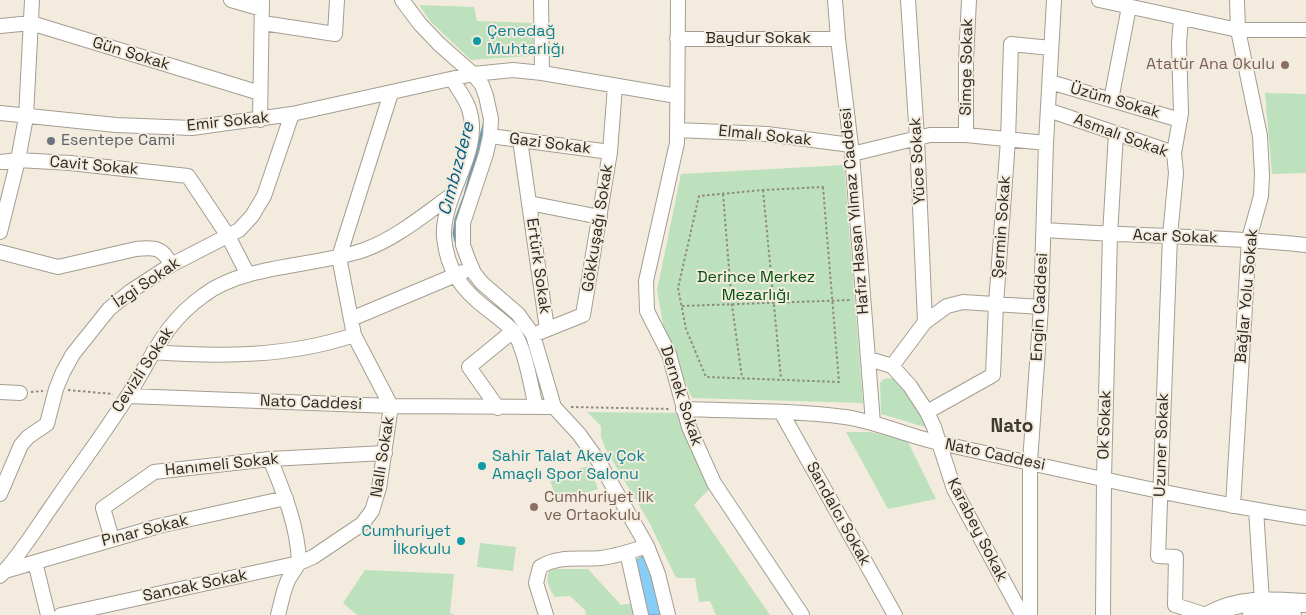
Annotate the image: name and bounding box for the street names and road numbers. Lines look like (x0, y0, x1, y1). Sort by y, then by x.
street label: Simge Sokak (957, 18, 977, 116)
street label: Baydur Sokak (705, 29, 811, 49)
street label: Gün Sokak (90, 33, 172, 75)
street label: Üzüm Sokak (1068, 79, 1162, 123)
street label: Hafız Hasan Yılmaz Caddesi (836, 107, 874, 315)
street label: Emir Sokak (186, 108, 270, 136)
street label: Asmalı Sokak (1071, 110, 1171, 162)
street label: Yüce Sokak (906, 117, 930, 205)
street label: Elmalı Sokak (717, 122, 813, 150)
street label: Gazi Sokak (508, 129, 592, 159)
street label: Cavit Sokak (49, 153, 139, 179)
street label: Gökkuşağı Sokak (578, 163, 618, 293)
street label: Şermin Sokak (989, 175, 1015, 279)
street label: Ertürk Sokak (522, 217, 554, 315)
street label: Acar Sokak (1132, 226, 1218, 248)
street label: Bağlar Yolu Sokak (1232, 228, 1262, 364)
street label: Engin Caddesi (1028, 252, 1052, 362)
street label: İzgi Sokak (110, 254, 184, 312)
street label: Cevizli Sokak (108, 324, 178, 416)
street label: Dernek Sokak (656, 344, 706, 448)
street label: Ok Sokak (1094, 390, 1116, 460)
street label: Nato Caddesi (260, 392, 362, 414)
street label: Uzuner Sokak (1151, 393, 1173, 497)
street label: Nallı Sokak (367, 415, 399, 499)
street label: Nato Caddesi (943, 435, 1047, 475)
street label: Hanımeli Sokak (164, 449, 280, 481)
street label: Sandalcı Sokak (802, 459, 874, 569)
street label: Karabey Sokak (943, 475, 1011, 585)
street label: Pınar Sokak (100, 511, 190, 551)
street label: Sancak Sokak (141, 566, 249, 606)

